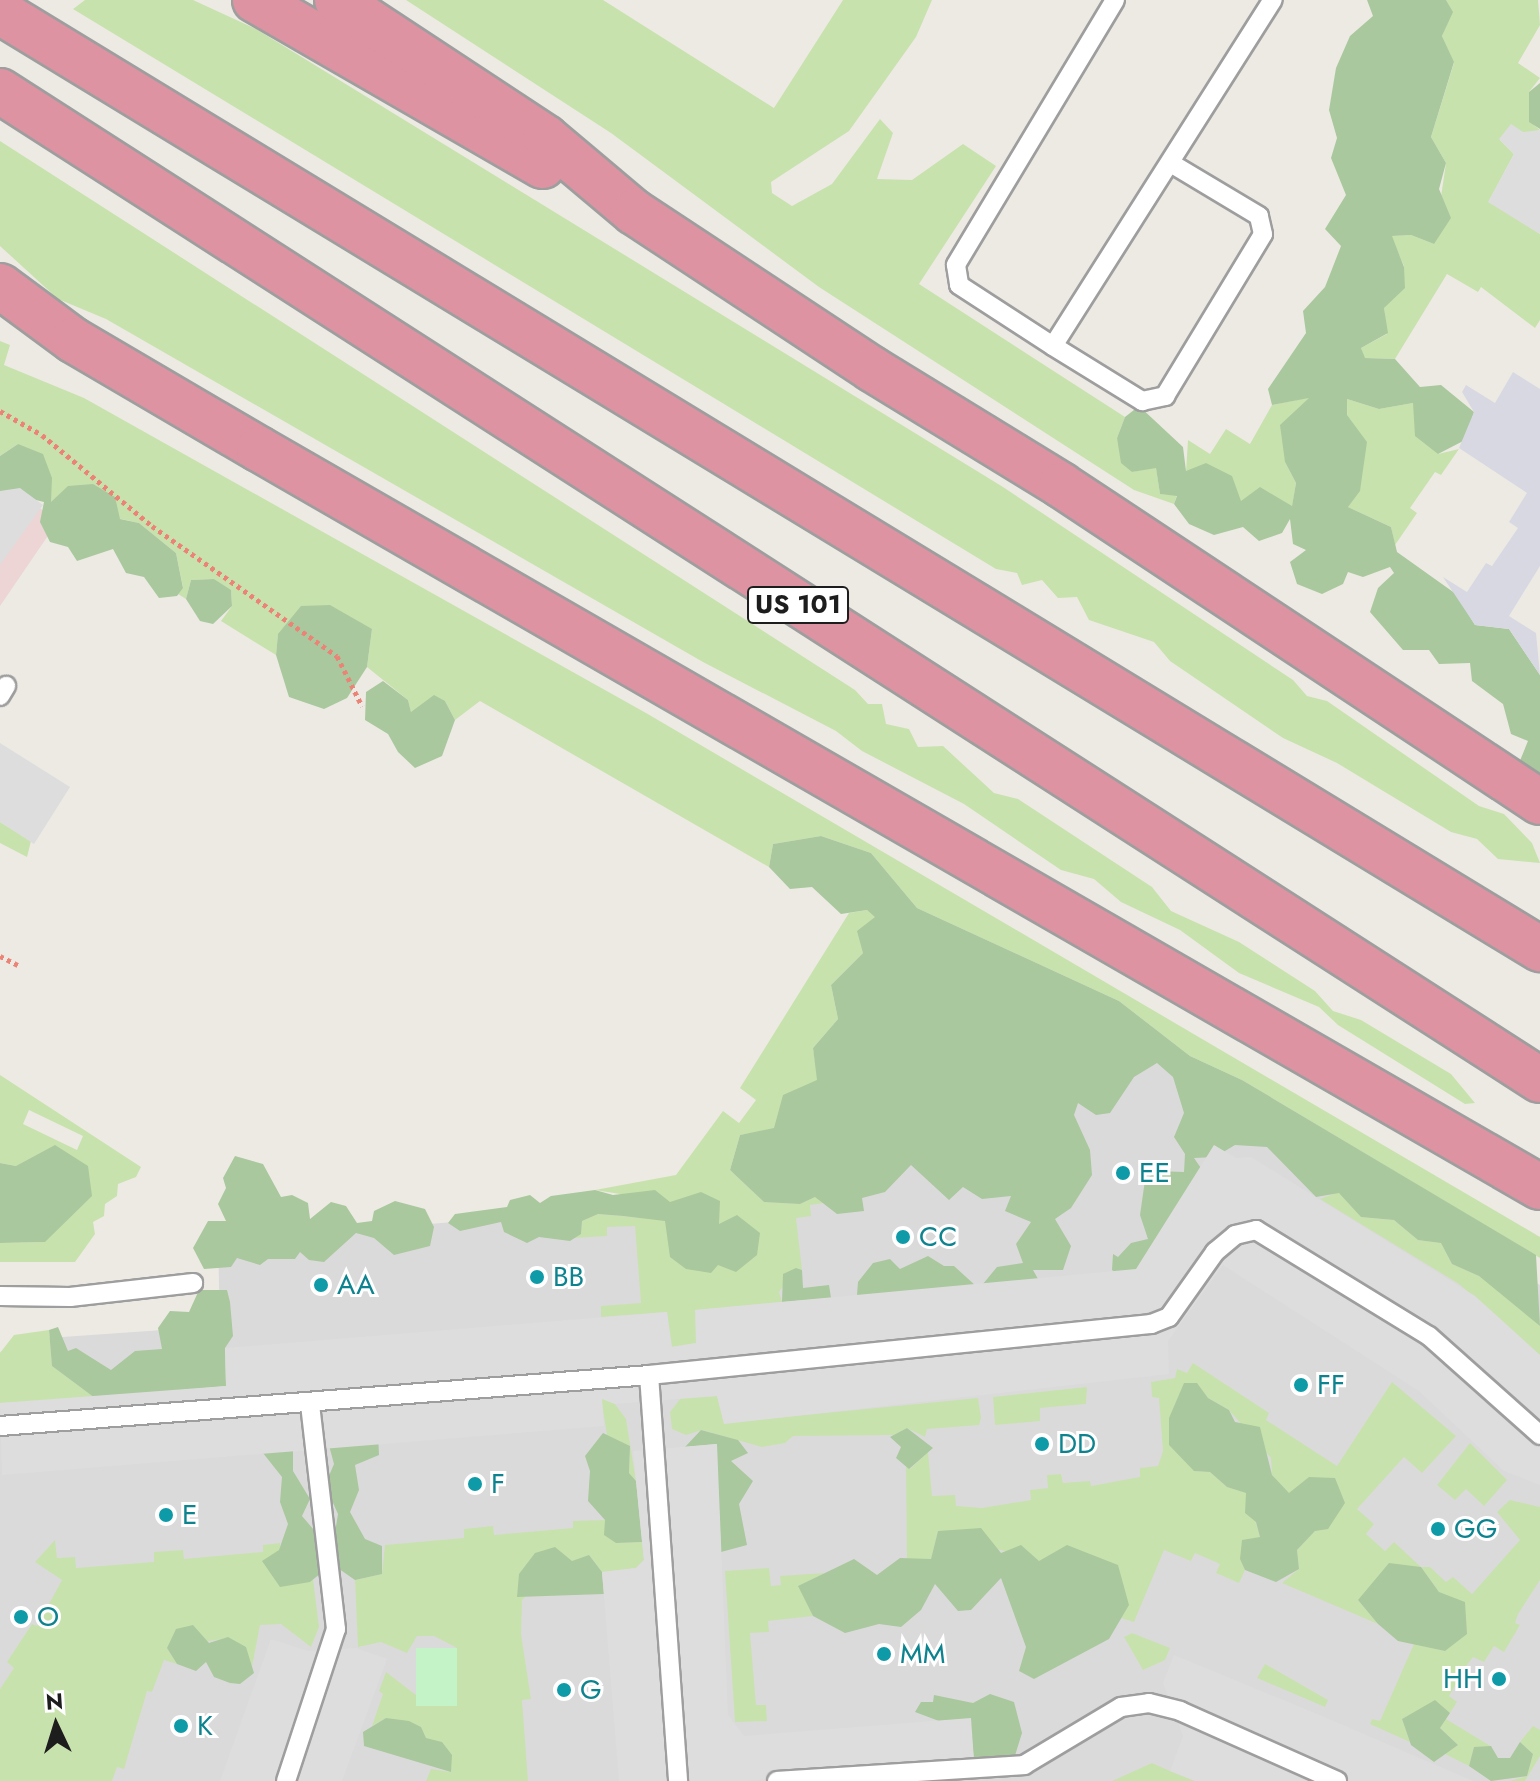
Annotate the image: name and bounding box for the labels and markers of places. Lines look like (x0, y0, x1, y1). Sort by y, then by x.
place label: EE (1139, 1156, 1170, 1190)
marker: EE (1114, 1164, 1132, 1182)
place label: CC (919, 1220, 957, 1254)
marker: CC (894, 1228, 912, 1246)
place label: BB (553, 1260, 584, 1294)
place label: AA (337, 1268, 375, 1302)
marker: BB (528, 1268, 546, 1286)
marker: AA (312, 1276, 330, 1294)
place label: FF (1317, 1368, 1345, 1402)
marker: FF (1292, 1376, 1310, 1394)
place label: DD (1058, 1427, 1096, 1461)
marker: DD (1033, 1435, 1051, 1453)
place label: F (491, 1467, 505, 1501)
marker: F (466, 1475, 484, 1493)
place label: E (182, 1498, 197, 1532)
marker: E (157, 1506, 175, 1524)
place label: GG (1454, 1512, 1497, 1546)
marker: GG (1429, 1520, 1447, 1538)
place label: O (37, 1600, 59, 1634)
marker: O (12, 1608, 30, 1626)
place label: MM (900, 1637, 945, 1671)
marker: MM (875, 1645, 893, 1663)
place label: HH (1443, 1662, 1483, 1696)
marker: HH (1490, 1670, 1508, 1688)
place label: G (580, 1673, 602, 1707)
marker: G (555, 1681, 573, 1699)
place label: K (197, 1709, 213, 1743)
marker: K (172, 1717, 190, 1735)

